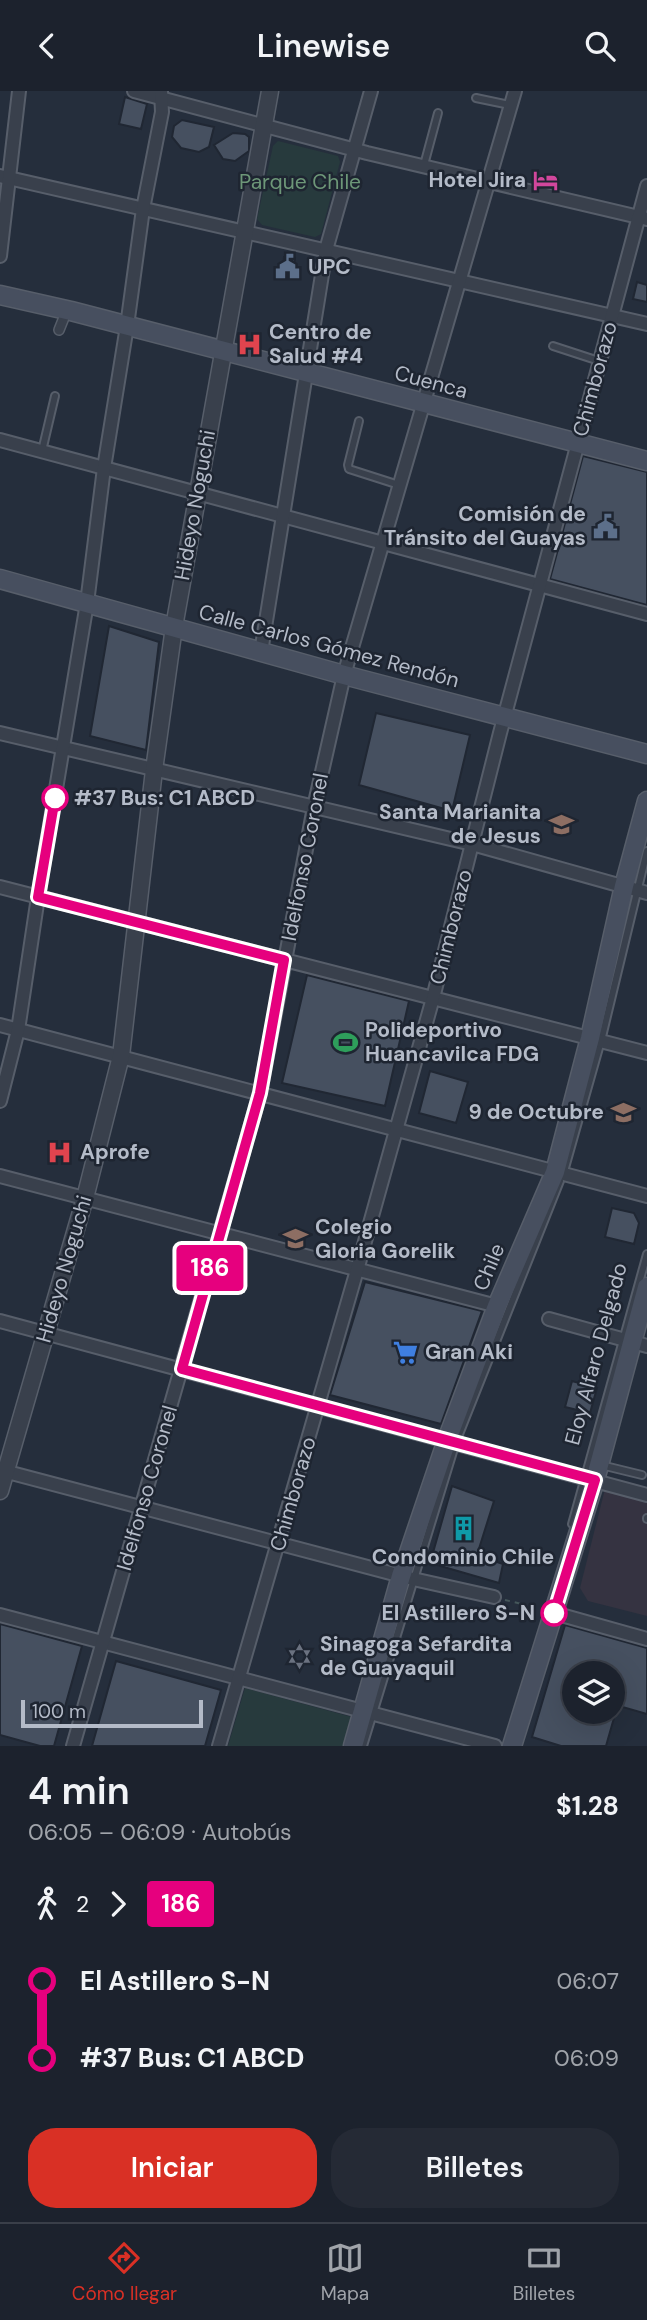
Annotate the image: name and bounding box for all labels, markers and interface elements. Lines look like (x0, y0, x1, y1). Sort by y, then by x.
text: Linewise (257, 25, 390, 67)
icon: back (28, 27, 66, 65)
icon: search (581, 27, 619, 65)
place label: Hotel Jira (429, 166, 526, 194)
hotel icon: Hotel Jira (532, 166, 560, 194)
park label: Parque Chile (239, 168, 361, 196)
public building icon: UPC (274, 253, 302, 281)
place label: UPC (308, 253, 351, 281)
place label: Centro de Salud #4 (269, 318, 372, 370)
street label: Chimborazo (566, 319, 624, 439)
hospital icon: Centro de Salud #4 (235, 330, 263, 358)
street label: Cuenca (391, 359, 471, 405)
street label: Hideyo Noguchi (168, 428, 222, 582)
place label: Comisión de Tránsito del Guayas (384, 500, 586, 552)
public building icon: Comisión de Tránsito del Guayas (592, 512, 620, 540)
street label: Calle Carlos Gómez Rendón (196, 598, 462, 694)
street label: Idelfonso Coronel (275, 771, 335, 943)
place label: #37 Bus: C1 ABCD (74, 784, 255, 812)
marker: #37 Bus: C1 ABCD (42, 785, 68, 811)
place label: Santa Marianita de Jesus (379, 798, 541, 850)
school or university icon: Santa Marianita de Jesus (547, 810, 575, 838)
street label: Chimborazo (423, 866, 479, 988)
place label: Polideportivo Huancavilca FDG (365, 1016, 539, 1068)
sports icon: Polideportivo Huancavilca FDG (331, 1028, 359, 1056)
place label: 9 de Octubre (468, 1098, 604, 1126)
school or university icon: 9 de Octubre (610, 1098, 638, 1126)
hospital icon: Aprofe (46, 1138, 74, 1166)
place label: Aprofe (80, 1138, 150, 1166)
street label: Hideyo Noguchi (30, 1192, 98, 1346)
place label: Colegio Gloria Gorelik (315, 1213, 455, 1265)
school or university icon: Colegio Gloria Gorelik (281, 1225, 309, 1253)
street label: Chile (467, 1239, 511, 1295)
line badge: 186 (170, 1245, 250, 1291)
text: 186 (190, 1252, 230, 1283)
street label: Eloy Alfaro Delgado (558, 1260, 634, 1448)
supermarket icon: Gran Aki (391, 1338, 419, 1366)
place label: Gran Aki (425, 1338, 513, 1366)
street label: Idelfonso Coronel (110, 1402, 184, 1574)
street label: Chimborazo (263, 1434, 323, 1554)
building icon: Condominio Chile (449, 1514, 477, 1542)
place label: Condominio Chile (372, 1543, 554, 1571)
place label: El Astillero S-N (382, 1599, 535, 1627)
marker: El Astillero S-N (541, 1600, 567, 1626)
place label: Sinagoga Sefardita de Guayaquil (320, 1630, 512, 1682)
synagogue icon: Sinagoga Sefardita de Guayaquil (286, 1642, 314, 1670)
map controls (562, 1661, 625, 1724)
button: layers (562, 1661, 625, 1724)
scale bar (21, 1697, 203, 1729)
text: 100 m (32, 1699, 86, 1724)
text: 4 min (28, 1766, 130, 1816)
text: $1.28 (556, 1789, 619, 1823)
text: 06:05 – 06:09 · Autobús (28, 1817, 292, 1847)
icon: walk (28, 1885, 66, 1923)
icon: forward (99, 1885, 137, 1923)
text: 186 (161, 1888, 200, 1919)
text: 2 (76, 1889, 89, 1919)
text: El Astillero S-N (80, 1964, 270, 1998)
text: 06:07 (556, 1966, 619, 1996)
text: #37 Bus: C1 ABCD (80, 2041, 304, 2075)
text: 06:09 (554, 2043, 619, 2073)
button: Iniciar (28, 2128, 317, 2208)
button: Billetes (331, 2128, 619, 2208)
tab: Cómo llegar (72, 2239, 177, 2306)
tab: Mapa (321, 2239, 369, 2306)
tab: Billetes (513, 2239, 575, 2306)

